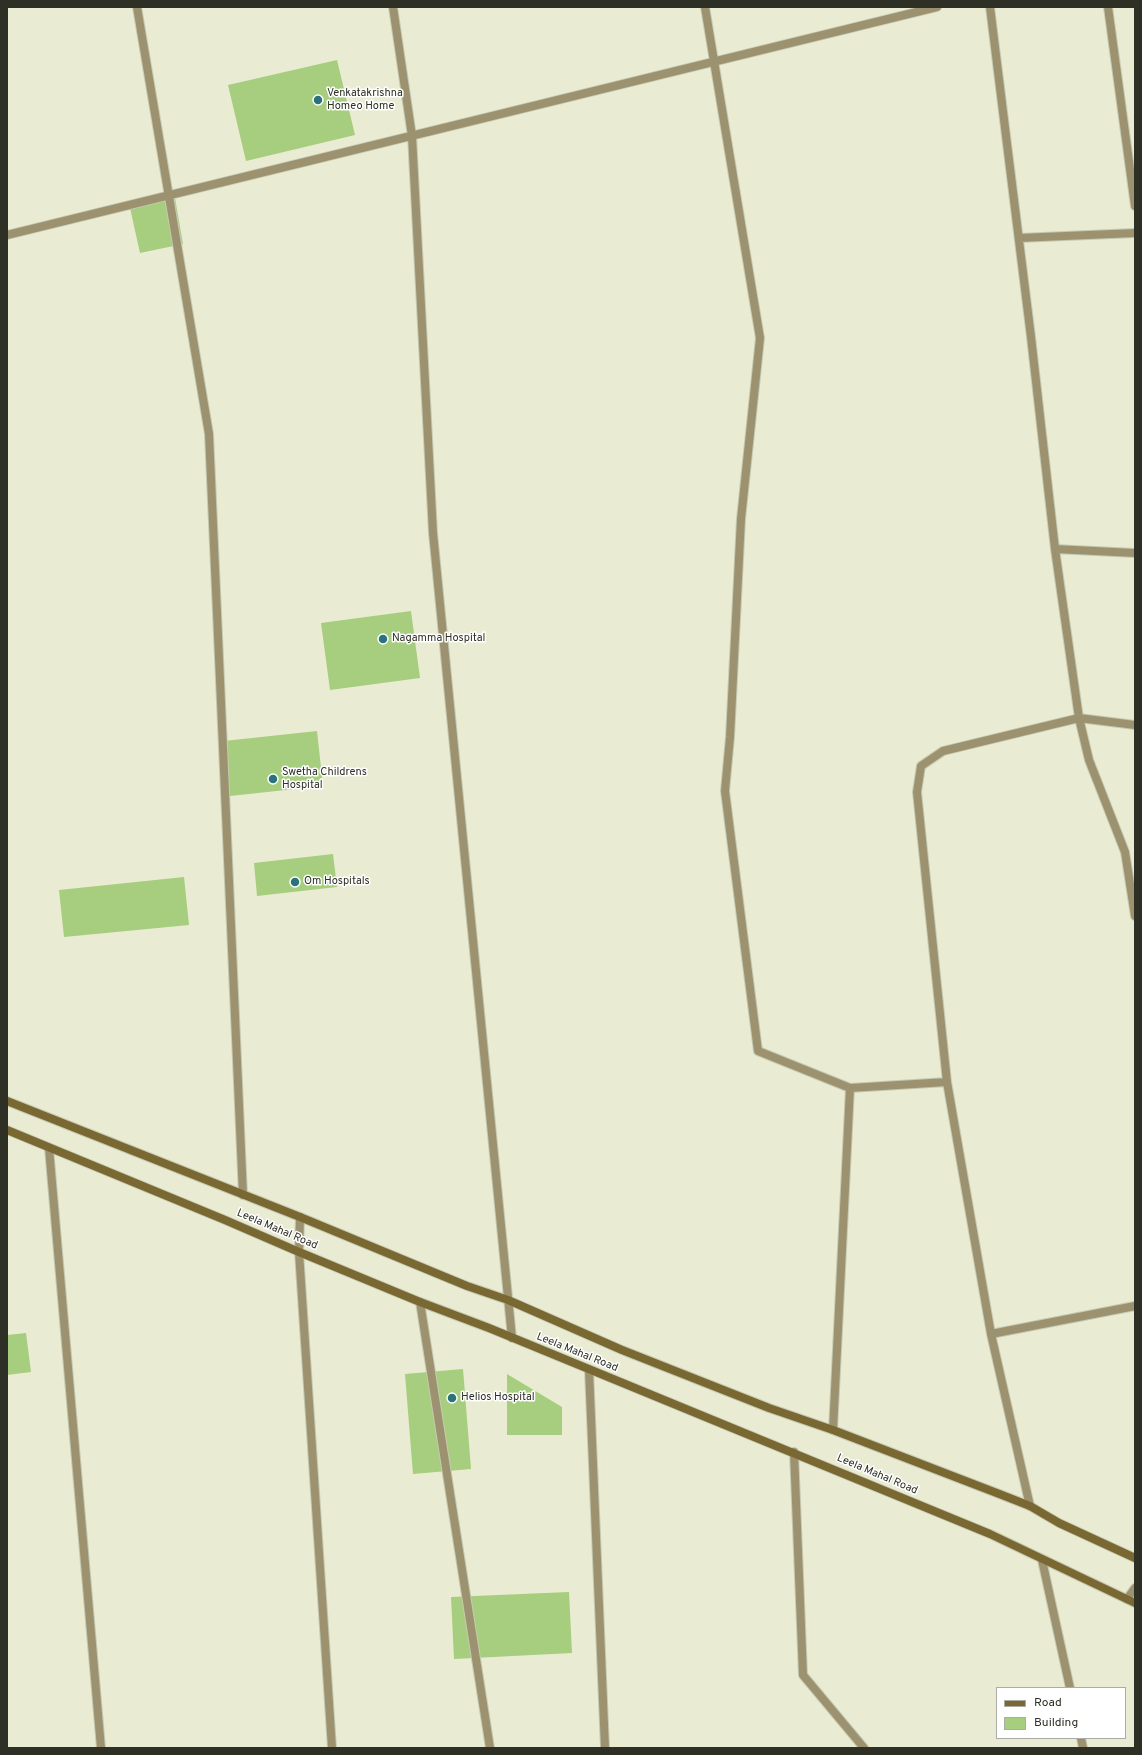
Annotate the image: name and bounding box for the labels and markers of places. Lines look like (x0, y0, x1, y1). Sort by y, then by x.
place label: Venkatakrishna Homeo Home (327, 87, 403, 113)
marker: Venkatakrishna Homeo Home (312, 94, 324, 106)
place label: Nagamma Hospital (392, 632, 485, 646)
marker: Nagamma Hospital (377, 633, 389, 645)
place label: Swetha Childrens Hospital (282, 766, 367, 792)
marker: Swetha Childrens Hospital (267, 773, 279, 785)
place label: Om Hospitals (304, 875, 370, 889)
marker: Om Hospitals (289, 876, 301, 888)
place label: Helios Hospital (461, 1391, 535, 1405)
marker: Helios Hospital (446, 1392, 458, 1404)

